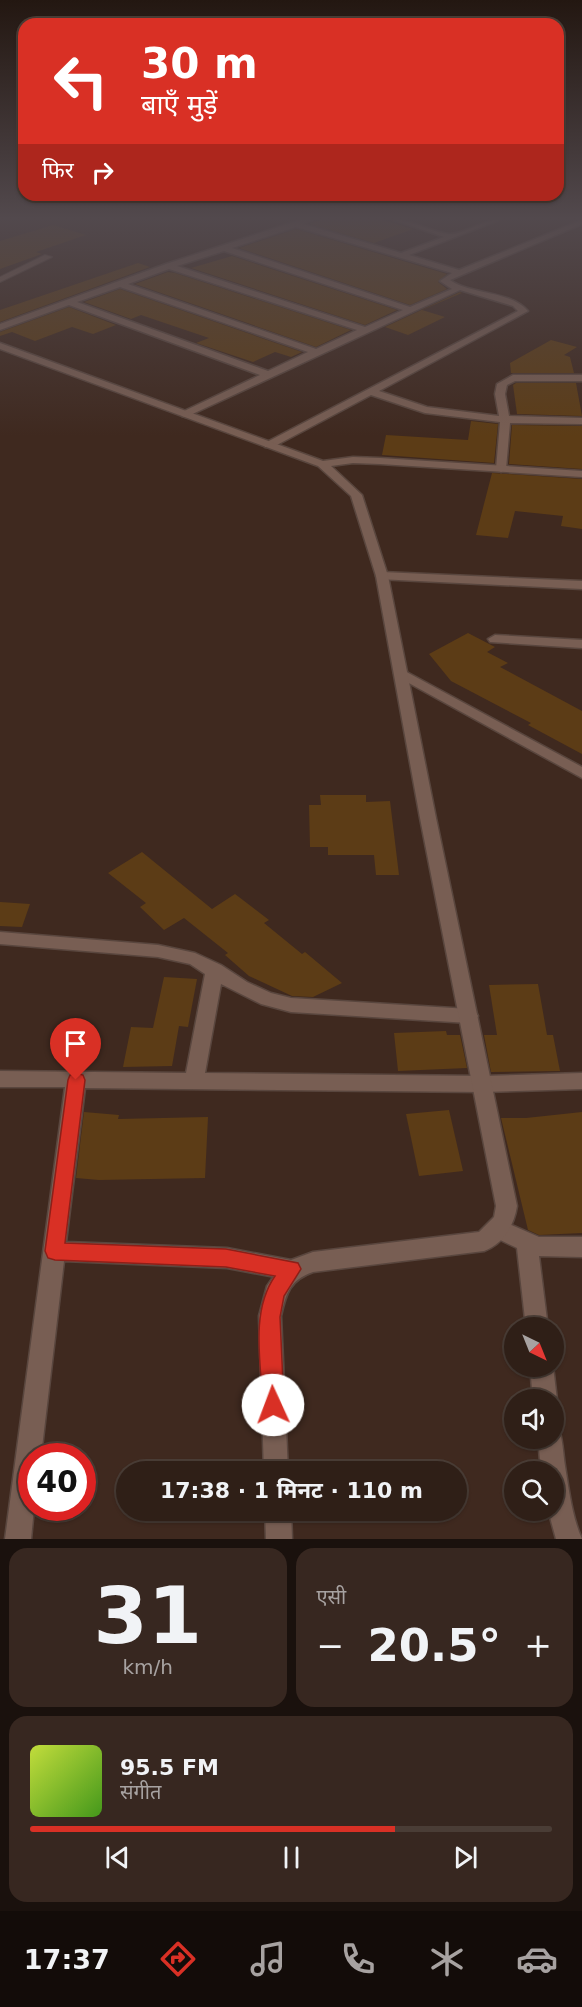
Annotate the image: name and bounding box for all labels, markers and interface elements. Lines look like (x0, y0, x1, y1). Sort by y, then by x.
text: 30 m (141, 39, 258, 88)
icon: left (42, 42, 120, 120)
text: बाएँ मुड़ें (141, 89, 218, 120)
icon: right (86, 156, 119, 189)
text: फिर (42, 158, 74, 183)
pin (50, 1018, 101, 1080)
icon: arrive (59, 1027, 92, 1060)
north arrow (504, 1317, 564, 1377)
map controls (504, 1317, 564, 1521)
position arrow (241, 1373, 305, 1437)
button: sound (504, 1389, 564, 1449)
speed limit sign: 40 (18, 1443, 96, 1521)
button: search (504, 1461, 564, 1521)
text: 17:38 · 1 मिनट · 110 m (160, 1478, 423, 1503)
text: 31 (93, 1571, 202, 1661)
text: एसी (317, 1585, 346, 1609)
text: 20.5° (367, 1619, 501, 1672)
text: − (317, 1626, 344, 1665)
text: + (524, 1626, 552, 1665)
text: km/h (123, 1655, 173, 1679)
text: 95.5 FM (120, 1755, 219, 1780)
text: संगीत (120, 1780, 161, 1804)
icon: previous (101, 1841, 134, 1874)
icon: pause (275, 1841, 308, 1874)
icon: next (449, 1841, 482, 1874)
icon: directions (157, 1938, 199, 1980)
icon: music (247, 1938, 289, 1980)
icon: phone (337, 1938, 379, 1980)
icon: climate (426, 1938, 468, 1980)
icon: car (516, 1938, 558, 1980)
text: 17:37 (24, 1944, 110, 1975)

